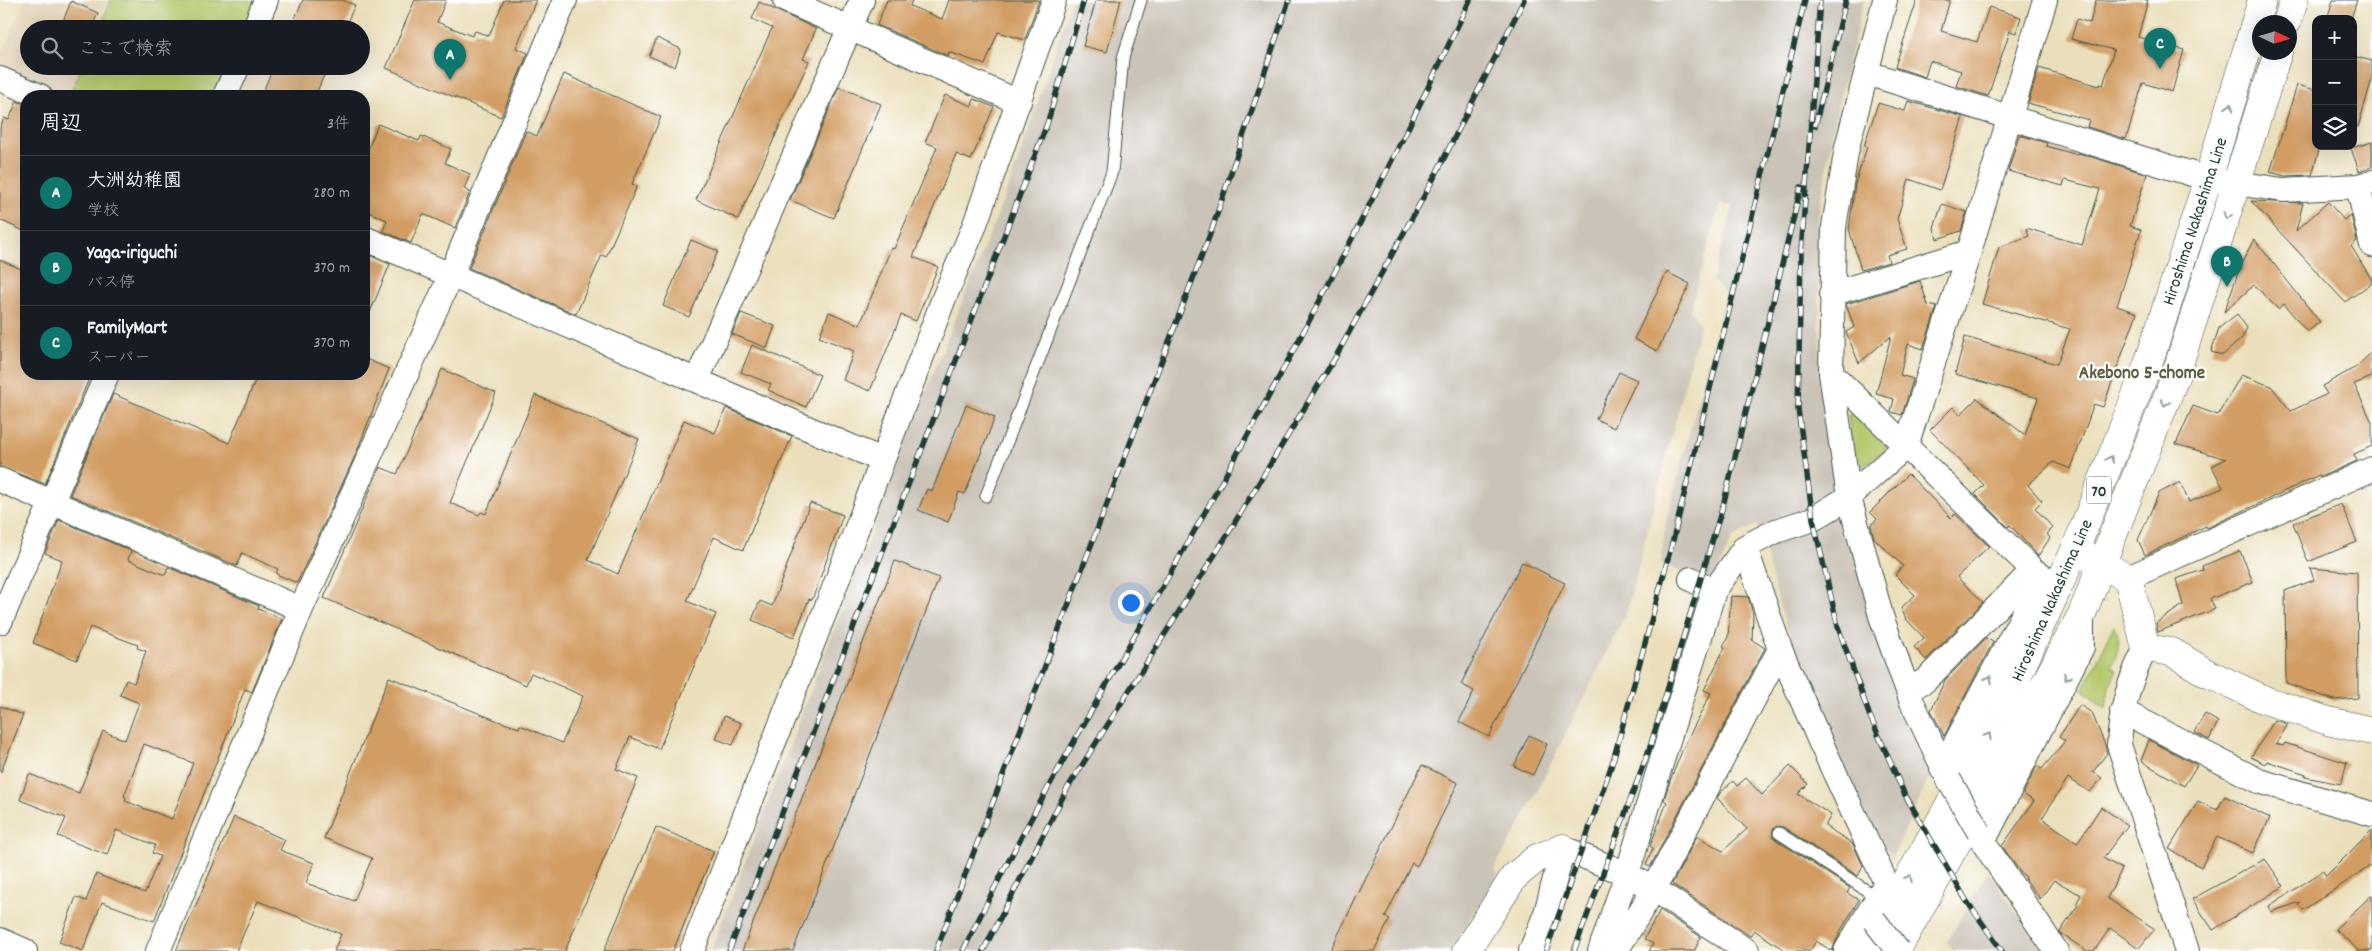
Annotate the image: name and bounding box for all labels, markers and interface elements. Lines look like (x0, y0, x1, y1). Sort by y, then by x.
north arrow (2252, 15, 2297, 60)
map controls (2312, 15, 2357, 150)
button: + (2312, 15, 2357, 60)
search box (20, 20, 370, 75)
pin: C (2144, 28, 2176, 69)
icon: search (38, 34, 66, 62)
text: ここで検索 (78, 37, 173, 64)
pin: A (434, 39, 466, 80)
button: − (2312, 60, 2357, 105)
one-way arrow (2224, 103, 2234, 111)
button: layers (2312, 105, 2357, 150)
text: 周辺 (40, 110, 82, 140)
text: 3件 (327, 113, 350, 136)
street label: Hiroshima Nakashima Line (2157, 134, 2235, 309)
text: 大洲幼稚園 (87, 169, 182, 196)
text: A (52, 182, 60, 205)
text: 280 m (313, 182, 350, 205)
text: 学校 (87, 200, 119, 223)
one-way arrow (2223, 211, 2233, 220)
text: Yaga-iriguchi (87, 241, 177, 268)
pin: B (2211, 246, 2243, 287)
text: B (52, 257, 60, 280)
text: 370 m (313, 257, 350, 280)
text: バス停 (87, 272, 135, 295)
text: FamilyMart (87, 316, 167, 343)
text: C (52, 332, 60, 355)
text: 370 m (313, 332, 350, 355)
text: スーパー (87, 347, 150, 370)
district label: Akebono 5-chome (2079, 361, 2205, 388)
one-way arrow (2160, 398, 2171, 407)
one-way arrow (2105, 456, 2115, 464)
road number: 70 (2086, 476, 2112, 504)
street label: Hiroshima Nakashima Line (2006, 516, 2100, 686)
your location (1118, 590, 1144, 616)
one-way arrow (2063, 672, 2073, 681)
one-way arrow (1983, 675, 1993, 684)
one-way arrow (1982, 732, 1992, 741)
one-way arrow (1903, 874, 1913, 883)

